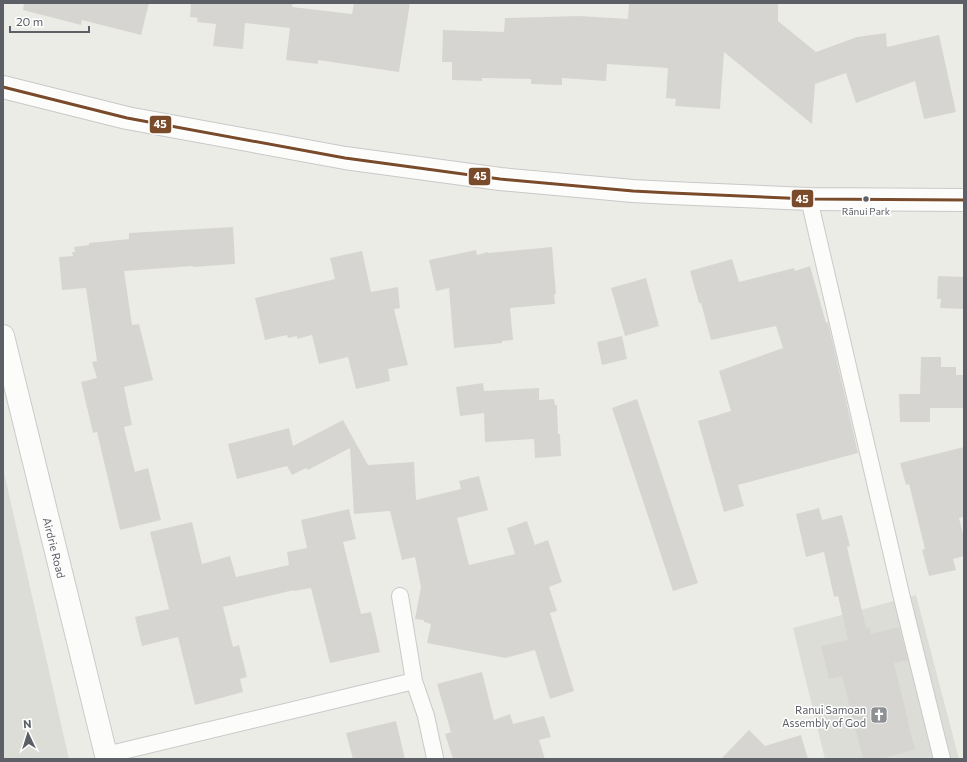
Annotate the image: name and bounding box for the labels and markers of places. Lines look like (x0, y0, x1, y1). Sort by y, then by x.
marker: Rānui Park (861, 194, 871, 204)
place label: Rānui Park (842, 205, 891, 217)
place label: Ranui Samoan Assembly of God (782, 703, 866, 729)
church icon: Ranui Samoan Assembly of God (869, 705, 889, 725)

